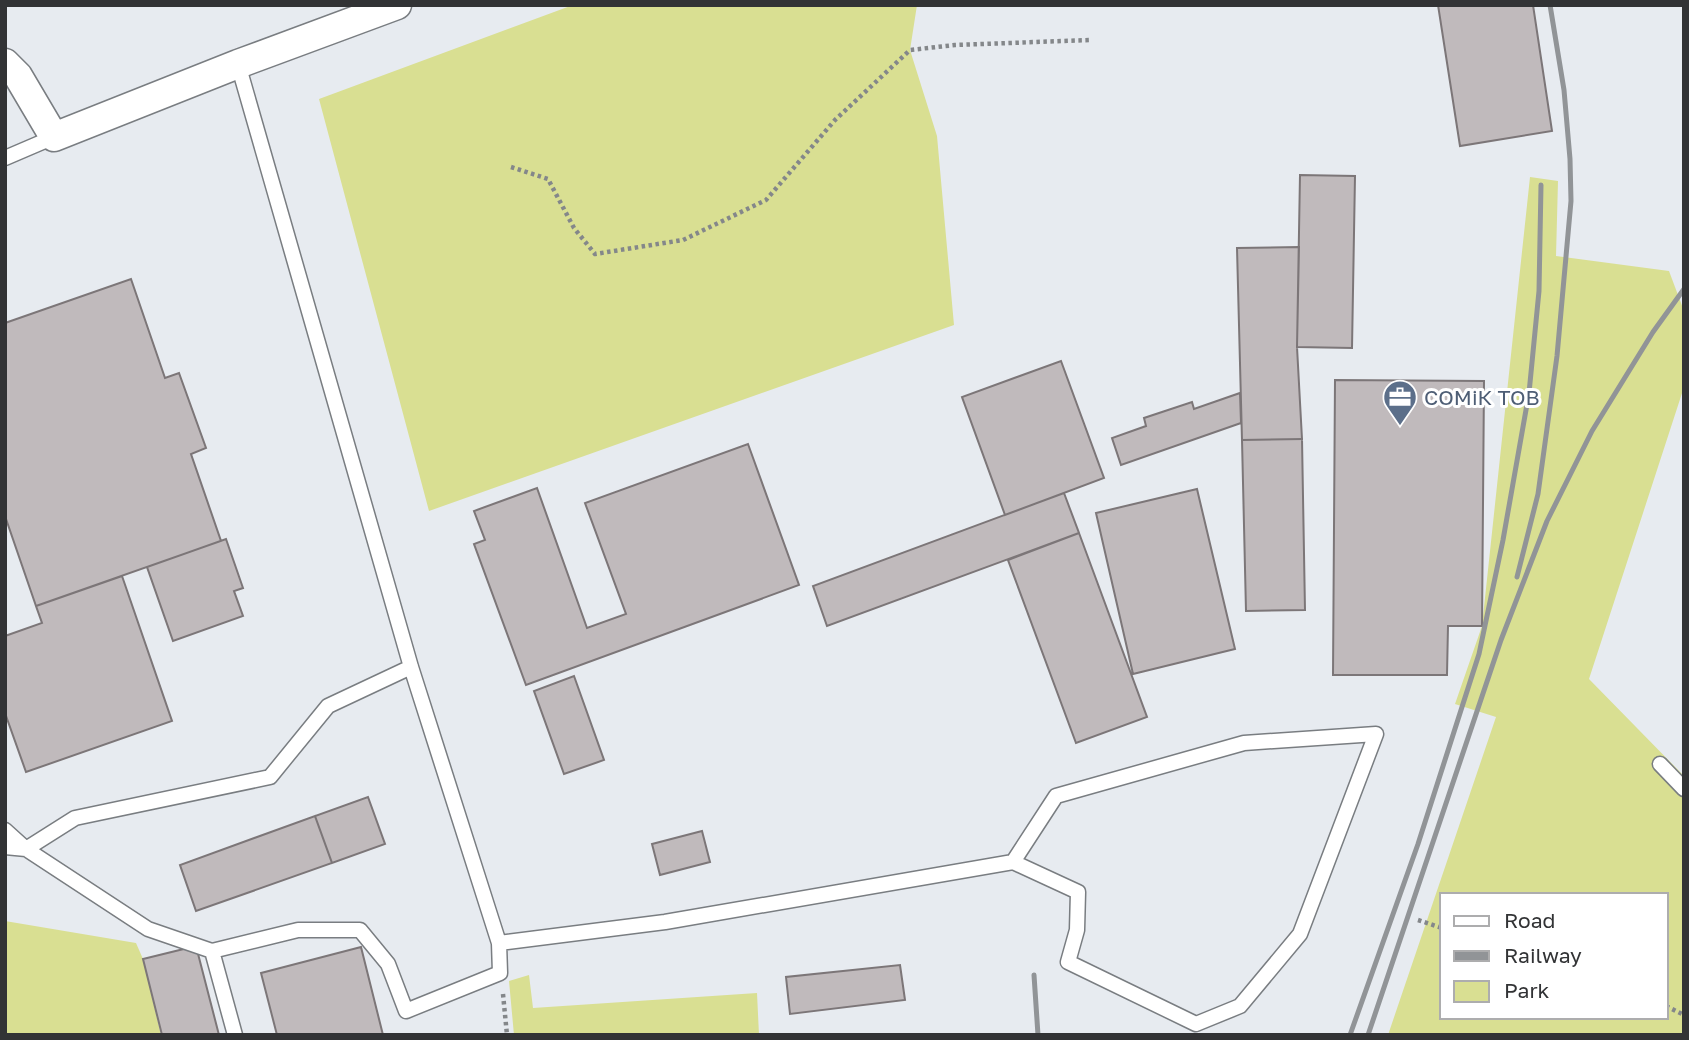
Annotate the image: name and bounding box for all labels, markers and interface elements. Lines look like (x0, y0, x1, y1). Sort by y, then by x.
office icon: СОМіК ТОВ (1381, 378, 1419, 427)
place label: СОМіК ТОВ (1424, 384, 1540, 410)
legend (1440, 893, 1668, 1019)
text: Road (1504, 907, 1555, 933)
text: Railway (1504, 942, 1582, 968)
text: Park (1504, 977, 1550, 1003)

